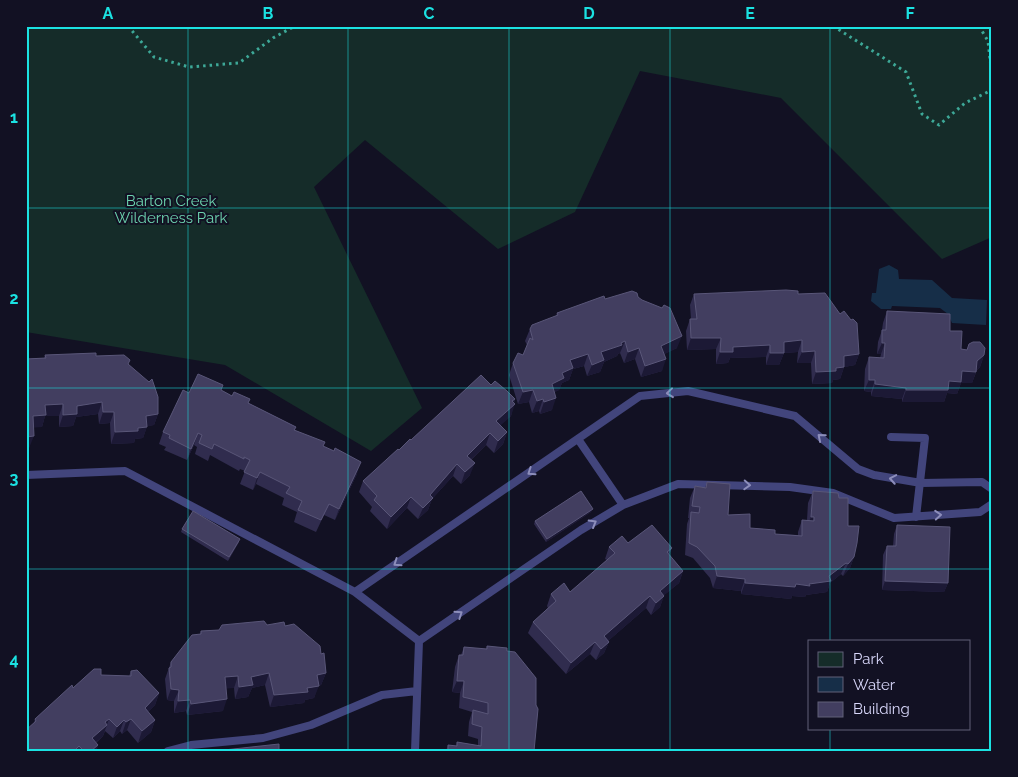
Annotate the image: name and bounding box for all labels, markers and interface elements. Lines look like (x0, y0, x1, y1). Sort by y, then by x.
text: A (103, 4, 114, 23)
text: B (263, 4, 274, 23)
text: C (424, 4, 435, 23)
text: D (583, 4, 595, 23)
text: E (745, 4, 755, 23)
text: F (905, 4, 915, 23)
text: 1 (10, 108, 18, 127)
park label: Barton Creek Wilderness Park (115, 192, 228, 227)
text: 2 (9, 289, 19, 308)
one-way arrow (665, 387, 673, 398)
one-way arrow (818, 435, 827, 443)
one-way arrow (527, 465, 536, 475)
text: 3 (10, 469, 19, 488)
one-way arrow (889, 474, 897, 484)
one-way arrow (744, 480, 751, 490)
one-way arrow (935, 510, 943, 521)
one-way arrow (588, 519, 597, 529)
one-way arrow (393, 557, 403, 566)
one-way arrow (453, 611, 463, 620)
legend (808, 640, 970, 730)
text: 4 (9, 650, 19, 669)
text: Park (853, 650, 884, 668)
text: Water (853, 676, 896, 694)
text: Building (853, 700, 910, 718)

